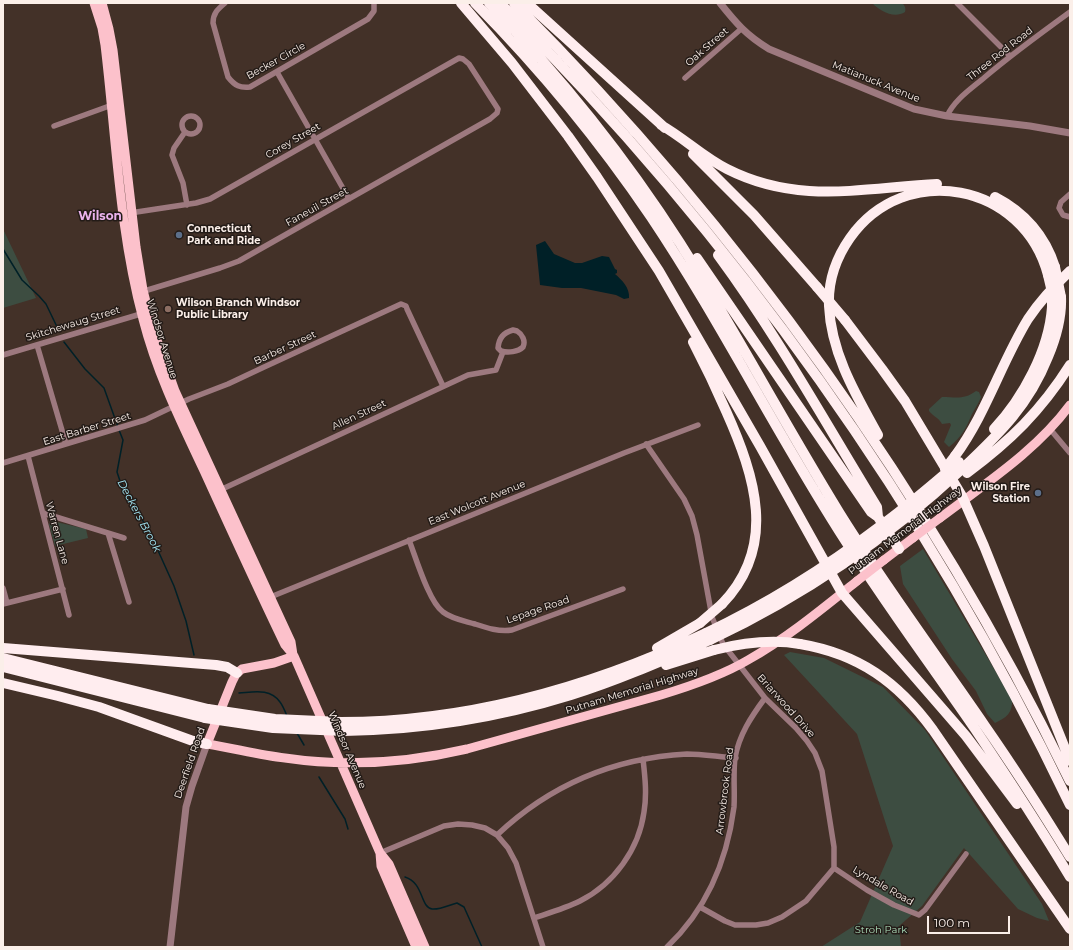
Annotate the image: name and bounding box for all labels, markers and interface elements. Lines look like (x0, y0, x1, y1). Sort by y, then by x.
street label: Oak Street (683, 25, 731, 69)
street label: Three Rod Road (965, 25, 1035, 83)
street label: Becker Circle (244, 40, 308, 82)
street label: Matianuck Avenue (830, 59, 922, 105)
street label: Corey Street (263, 120, 323, 162)
street label: Faneuil Street (284, 185, 350, 229)
district label: Wilson (78, 209, 122, 223)
place label: Connecticut Park and Ride (187, 223, 260, 246)
marker: Connecticut Park and Ride (174, 230, 184, 240)
place label: Wilson Branch Windsor Public Library (176, 297, 300, 320)
street label: Windsor Avenue (144, 298, 180, 380)
street label: Skitchewaug Street (24, 304, 122, 344)
marker: Wilson Branch Windsor Public Library (163, 304, 173, 314)
street label: Barber Street (252, 328, 318, 368)
street label: Allen Street (330, 397, 388, 433)
street label: East Barber Street (42, 410, 132, 448)
water label: Deckers Brook (114, 477, 164, 555)
street label: East Wolcott Avenue (427, 478, 527, 528)
place label: Wilson Fire Station (971, 481, 1030, 504)
street label: Putnam Memorial Highway (846, 485, 964, 577)
marker: Wilson Fire Station (1033, 488, 1043, 498)
street label: Warren Lane (43, 500, 71, 566)
street label: Lepage Road (505, 594, 571, 626)
street label: Putnam Memorial Highway (564, 665, 700, 717)
street label: Briarwood Drive (754, 672, 818, 740)
street label: Windsor Avenue (325, 710, 369, 790)
street label: Deerfield Road (172, 726, 208, 800)
street label: Arrowbrook Road (714, 747, 736, 835)
street label: Lyndale Road (850, 864, 916, 908)
scale bar (929, 908, 1012, 934)
text: 100 m (934, 915, 970, 930)
park label: Stroh Park (855, 924, 907, 936)

